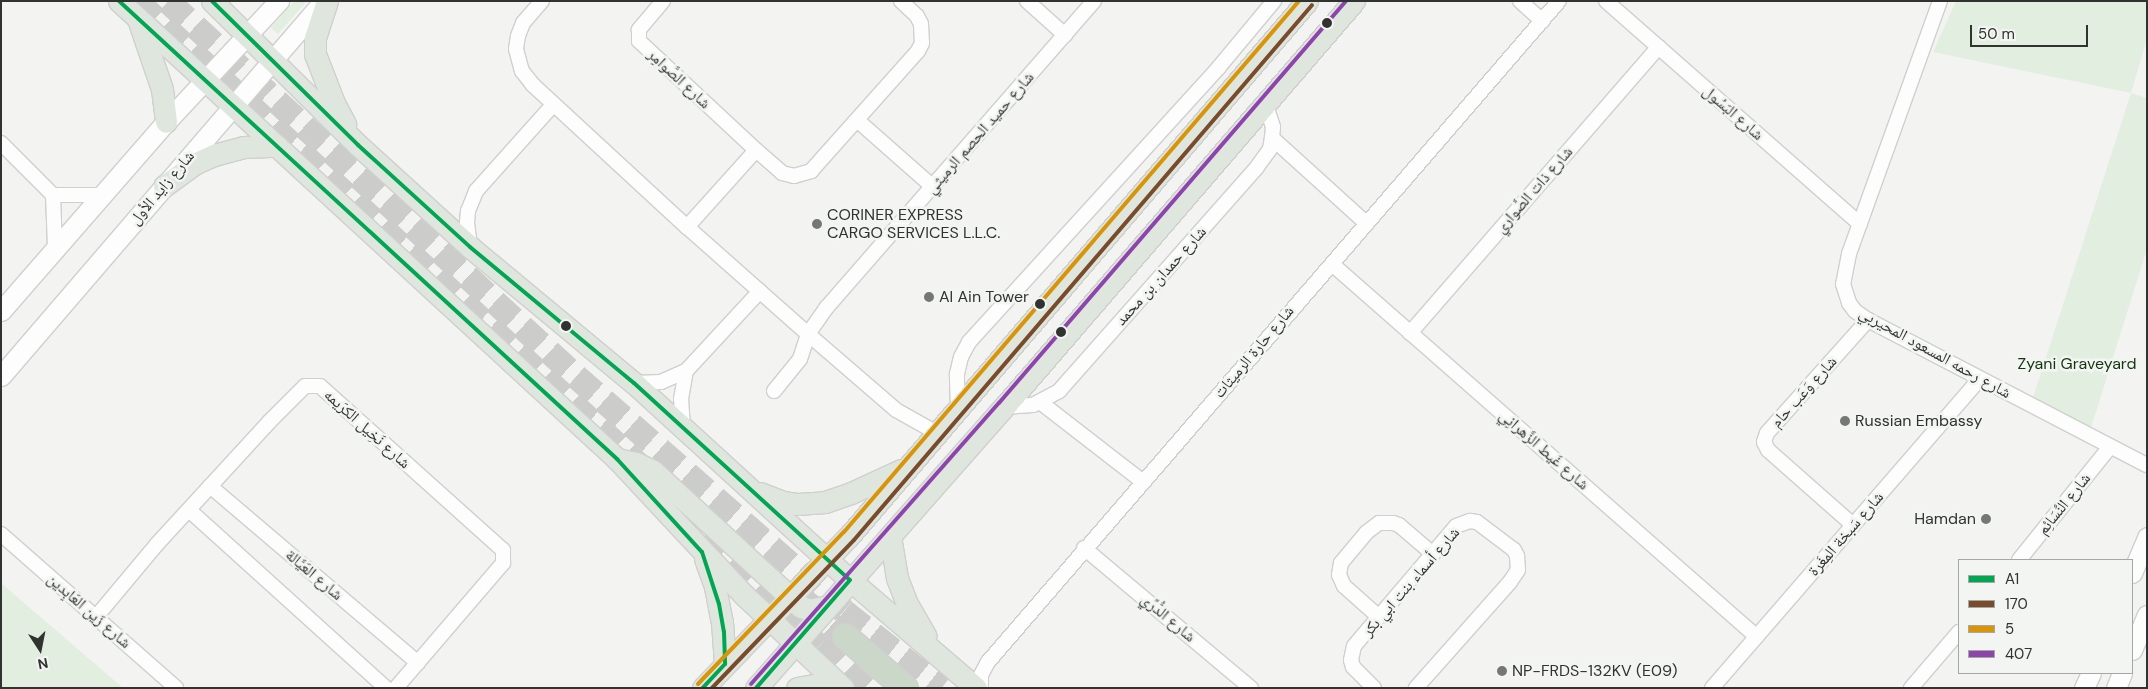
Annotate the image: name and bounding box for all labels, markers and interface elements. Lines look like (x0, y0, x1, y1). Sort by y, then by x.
scale bar (1973, 15, 2090, 47)
unlabelled marker (1322, 18, 1332, 28)
text: 50 m (1978, 24, 2015, 44)
street label: شارع الصَّوامِر (643, 45, 715, 113)
street label: شارع حميد الحصم الرميثي (922, 68, 1038, 198)
street label: شارع البَسُول (1699, 81, 1767, 145)
street label: شارع ذات الصَّواري (1491, 143, 1577, 237)
street label: شارع زايد الأول (125, 147, 199, 229)
place label: CORINER EXPRESS CARGO SERVICES L.L.C. (827, 205, 1000, 243)
marker: CORINER EXPRESS CARGO SERVICES L.L.C. (811, 218, 823, 230)
street label: شارع حمدان بن محمد (1111, 223, 1211, 329)
place label: Al Ain Tower (939, 287, 1029, 307)
marker: Al Ain Tower (923, 291, 935, 303)
unlabelled marker (1035, 299, 1045, 309)
street label: شارع حارة الرميثات (1210, 302, 1298, 402)
street label: شارع رحمه المسعود المحيربي (1856, 303, 2014, 403)
unlabelled marker (561, 321, 571, 331)
unlabelled marker (1056, 327, 1066, 337)
street label: شارع وَعَب حام (1767, 352, 1841, 432)
park label: Zyani Graveyard (2017, 354, 2137, 374)
street label: شارع نَخِيل الكرَيمه (320, 385, 414, 473)
street label: شارع غَيط الزَّهرانِي (1495, 406, 1593, 494)
place label: Russian Embassy (1855, 411, 1982, 431)
marker: Russian Embassy (1839, 415, 1851, 427)
street label: شارع النَّسَائِم (2033, 469, 2095, 539)
street label: شارع سَبخة المِغَرة (1804, 488, 1888, 580)
place label: Hamdan (1914, 509, 1976, 529)
marker: Hamdan (1980, 513, 1992, 525)
street label: شارع أسماء بنت ابي بكر (1358, 523, 1464, 641)
street label: شارع العَيَّالة (281, 545, 347, 605)
legend (1958, 559, 2133, 674)
street label: شارع زَين العَابِدين (43, 569, 135, 653)
text: A1 (2005, 569, 2019, 589)
street label: شارع الدُّرِّي (1137, 590, 1199, 646)
text: 170 (2005, 594, 2028, 614)
text: 5 (2005, 619, 2014, 639)
north arrow (15, 624, 65, 674)
text: 407 (2005, 644, 2032, 664)
text: N (36, 654, 50, 674)
place label: NP-FRDS-132KV (E09) (1512, 661, 1677, 681)
marker: NP-FRDS-132KV (E09) (1496, 665, 1508, 677)

